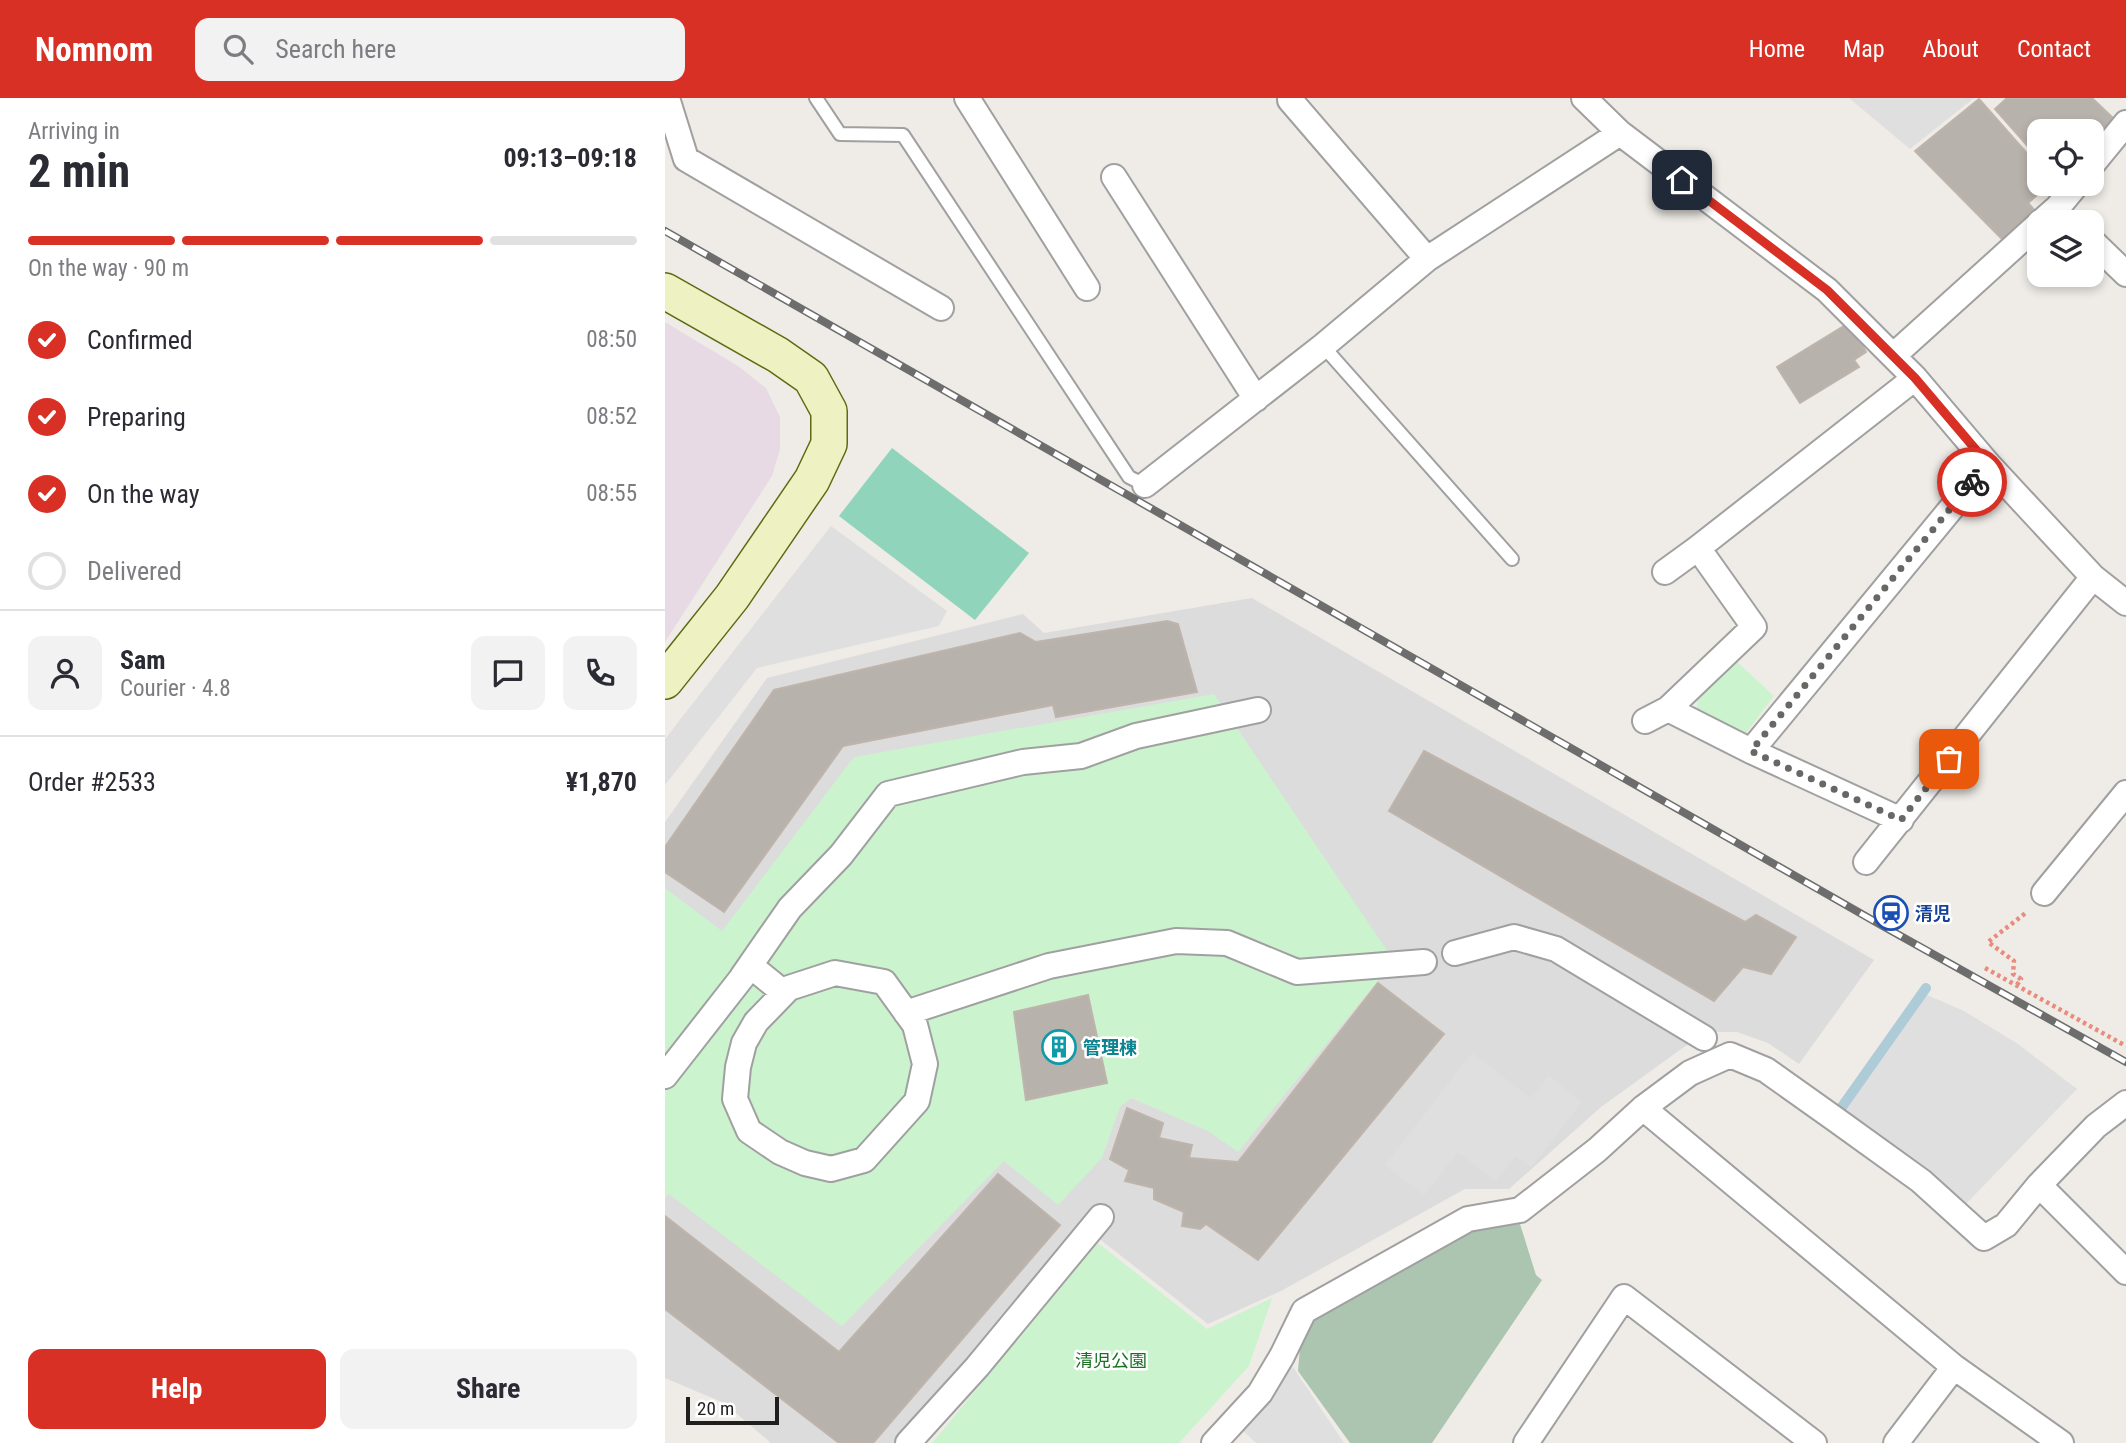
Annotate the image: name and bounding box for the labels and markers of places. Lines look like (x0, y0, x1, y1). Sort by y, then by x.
pin (1652, 150, 1712, 210)
pin (1919, 729, 1979, 789)
station icon: 清児 (1872, 894, 1910, 932)
place label: 清児 (1915, 903, 1951, 924)
building icon: 管理棟 (1040, 1028, 1078, 1066)
place label: 管理棟 (1083, 1037, 1137, 1058)

